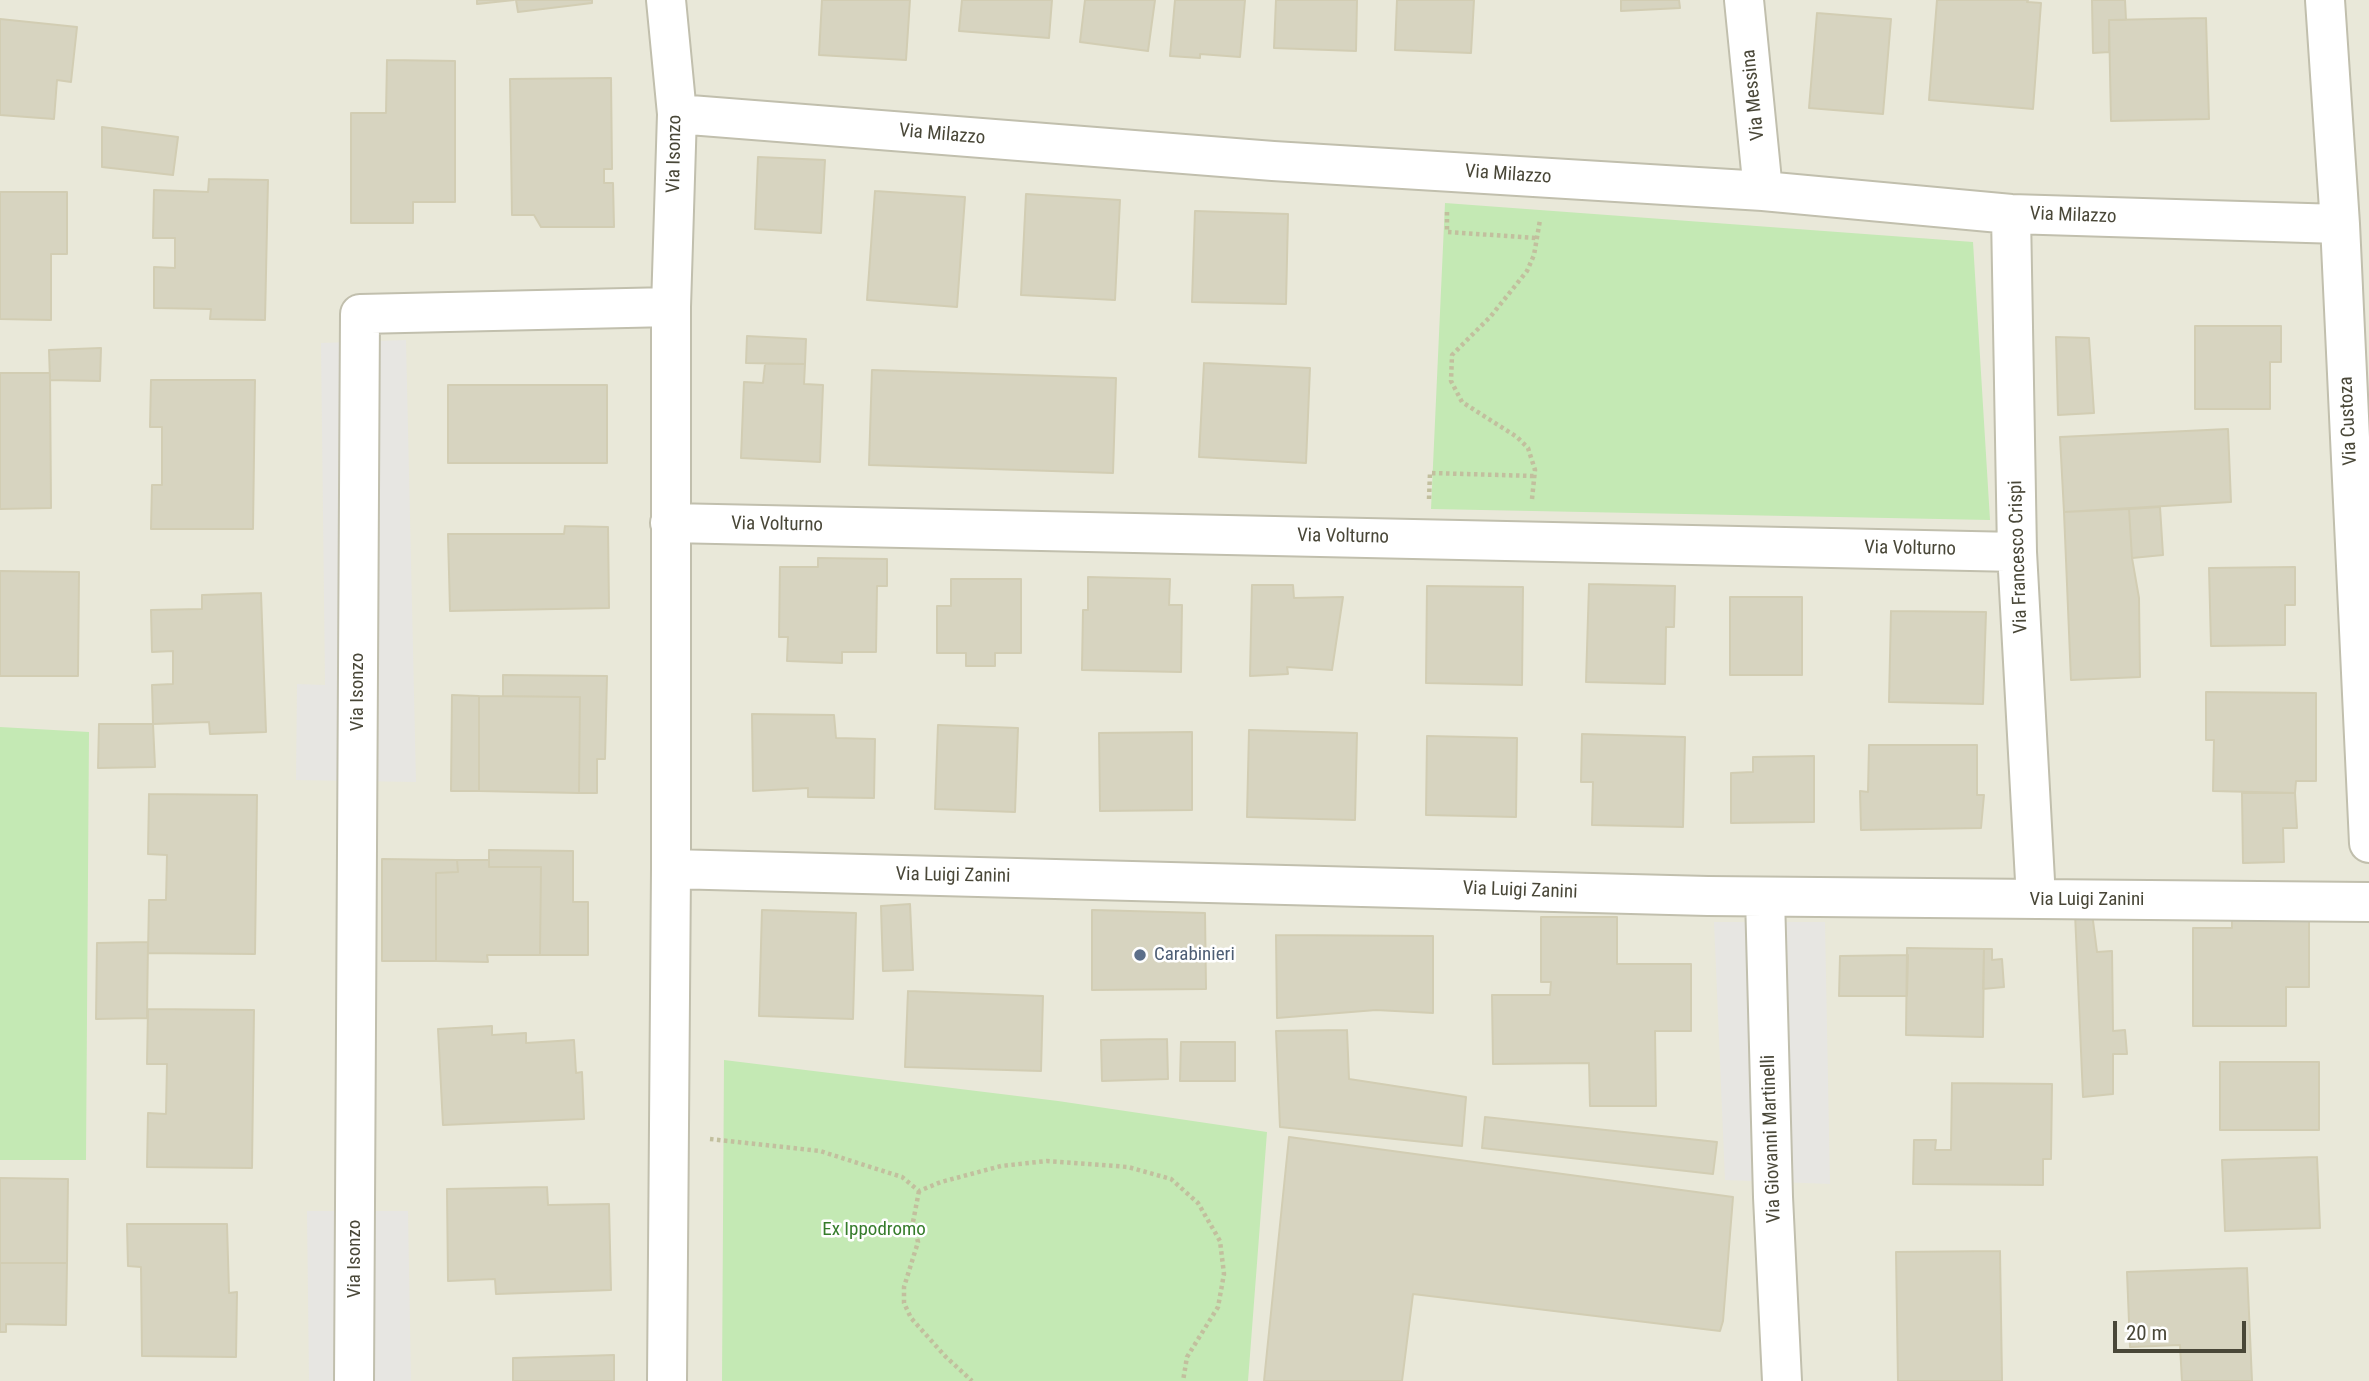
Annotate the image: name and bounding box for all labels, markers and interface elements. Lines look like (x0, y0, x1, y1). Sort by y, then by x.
street label: Via Messina (1738, 48, 1770, 142)
street label: Via Isonzo (663, 115, 687, 193)
street label: Via Milazzo (898, 120, 986, 150)
street label: Via Milazzo (1464, 161, 1552, 189)
street label: Via Milazzo (2029, 203, 2117, 229)
street label: Via Custoza (2335, 376, 2363, 466)
street label: Via Francesco Crispi (2005, 480, 2033, 634)
street label: Via Volturno (731, 513, 823, 537)
street label: Via Volturno (1297, 525, 1389, 549)
street label: Via Volturno (1864, 537, 1956, 561)
street label: Via Isonzo (347, 653, 369, 731)
street label: Via Luigi Zanini (895, 864, 1011, 888)
street label: Via Luigi Zanini (1462, 878, 1578, 904)
street label: Via Luigi Zanini (2030, 889, 2144, 911)
place label: Carabinieri (1154, 944, 1235, 966)
marker: Carabinieri (1132, 947, 1148, 963)
street label: Via Giovanni Martinelli (1758, 1054, 1786, 1224)
park label: Ex Ippodromo (822, 1219, 926, 1241)
street label: Via Isonzo (344, 1220, 366, 1298)
scale bar (2117, 1308, 2250, 1352)
text: 20 m (2126, 1321, 2167, 1345)

